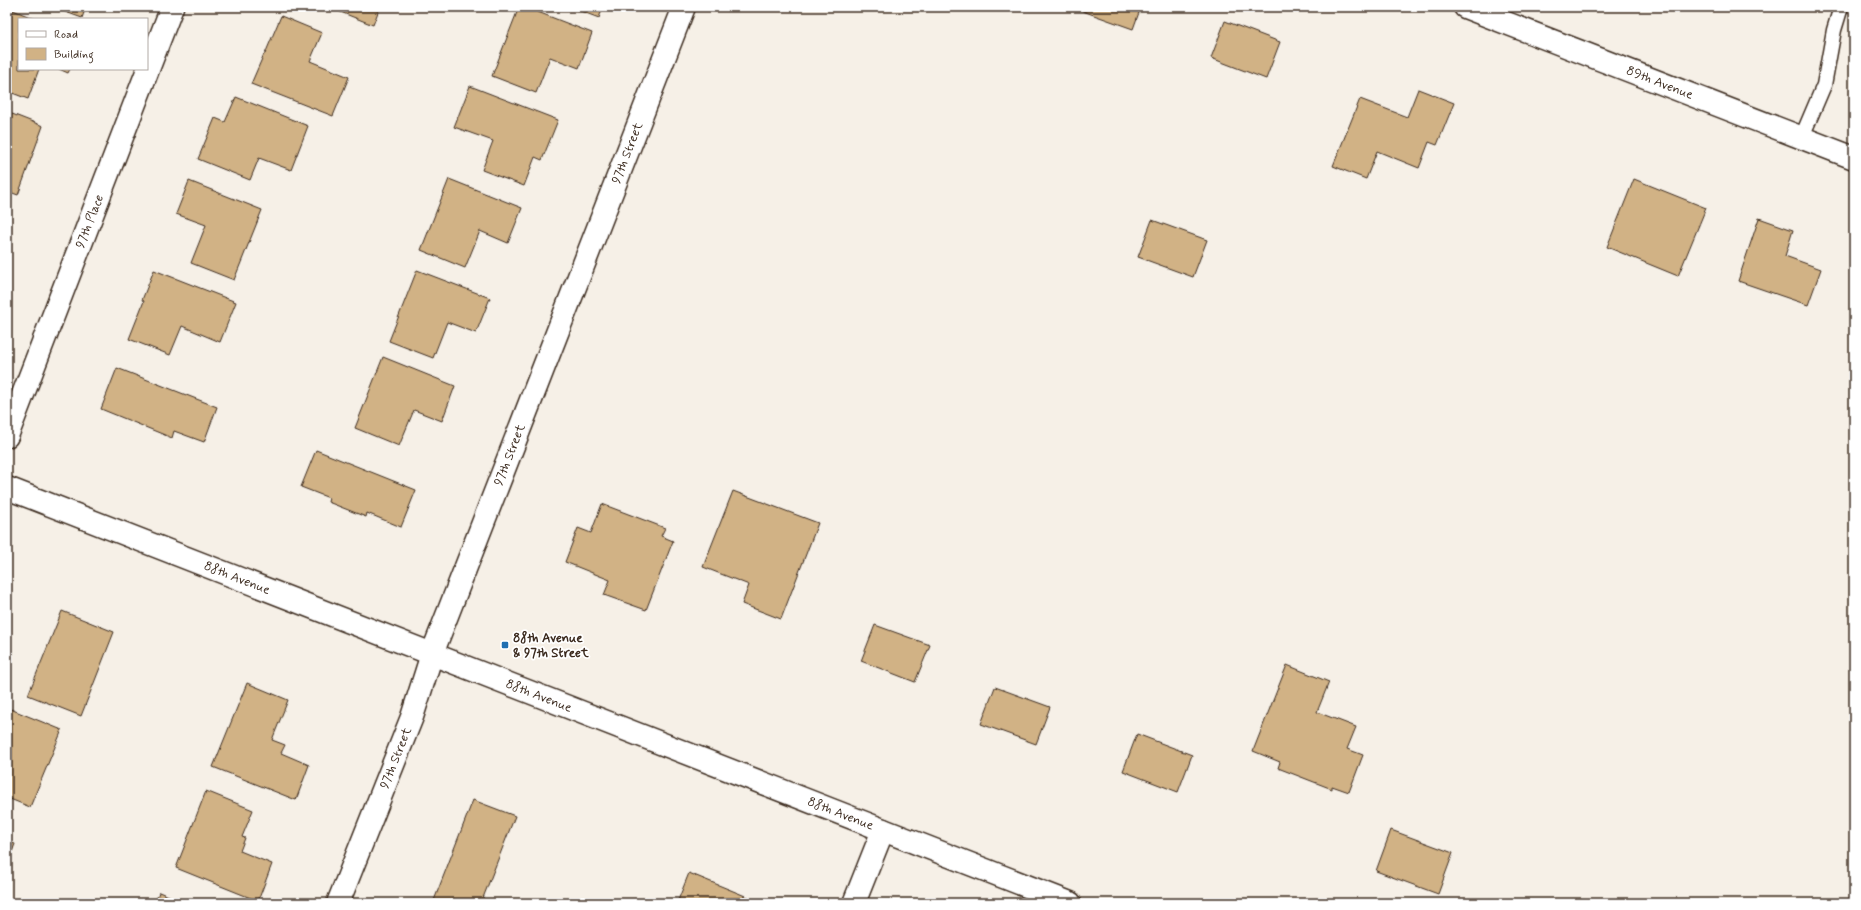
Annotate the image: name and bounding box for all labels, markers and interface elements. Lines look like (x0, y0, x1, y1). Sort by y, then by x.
legend (18, 18, 148, 70)
text: Road (54, 27, 78, 43)
text: Building (54, 47, 94, 64)
street label: 89th Avenue (1624, 62, 1696, 103)
street label: 97th Street (607, 119, 647, 186)
street label: 97th Place (72, 192, 108, 251)
street label: 97th Street (490, 421, 529, 488)
street label: 88th Avenue (202, 557, 273, 598)
place label: 88th Avenue & 97th Street (513, 630, 589, 662)
marker: 88th Avenue & 97th Street (500, 640, 510, 650)
street label: 88th Avenue (503, 675, 574, 716)
street label: 97th Street (376, 725, 416, 791)
street label: 88th Avenue (805, 793, 876, 834)

